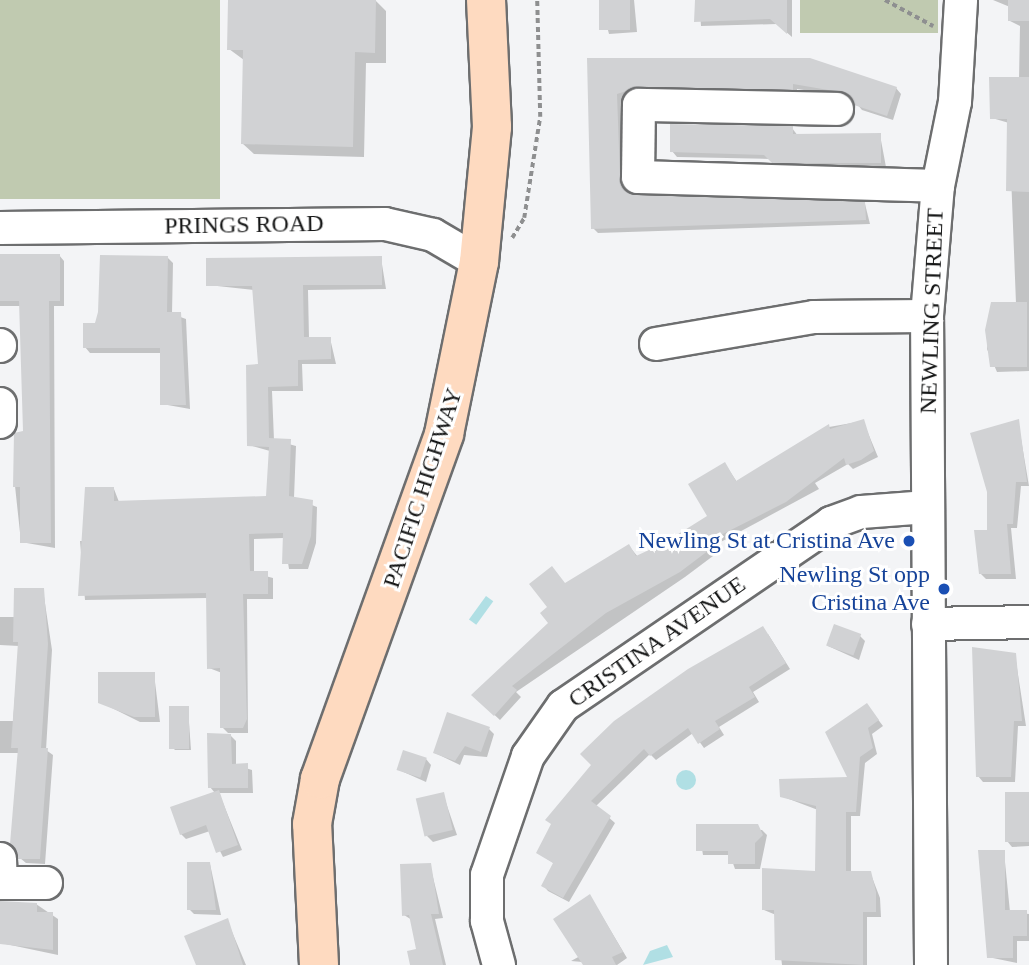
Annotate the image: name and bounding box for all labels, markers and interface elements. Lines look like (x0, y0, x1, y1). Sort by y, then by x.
street label: NEWLING STREET (914, 208, 950, 414)
street label: PRINGS ROAD (164, 209, 324, 241)
street label: PACIFIC HIGHWAY (377, 385, 469, 591)
place label: Newling St at Cristina Ave (637, 527, 895, 555)
marker: Newling St at Cristina Ave (901, 533, 917, 549)
place label: Newling St opp Cristina Ave (779, 561, 930, 617)
street label: CRISTINA AVENUE (562, 569, 752, 715)
marker: Newling St opp Cristina Ave (936, 581, 952, 597)

